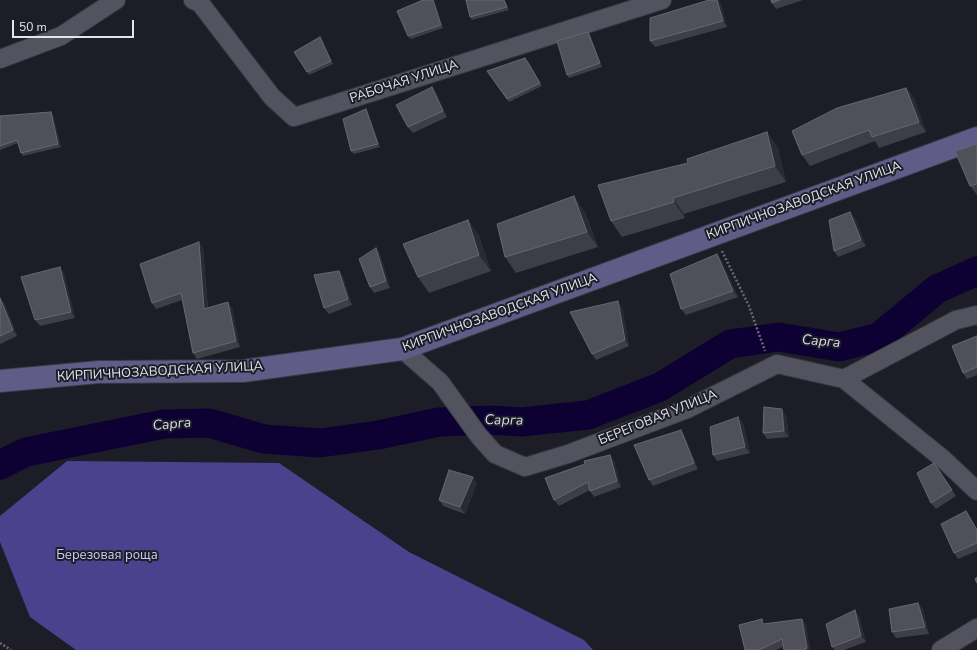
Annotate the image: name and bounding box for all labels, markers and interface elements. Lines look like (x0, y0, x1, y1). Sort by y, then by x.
scale bar (14, 12, 136, 38)
text: 50 m (19, 19, 47, 35)
street label: РАБОЧАЯ УЛИЦА (348, 57, 460, 107)
street label: КИРПИЧНОЗАВОДСКАЯ УЛИЦА (704, 158, 904, 244)
street label: КИРПИЧНОЗАВОДСКАЯ УЛИЦА (400, 270, 600, 356)
water label: Сарга (801, 332, 841, 352)
street label: КИРПИЧНОЗАВОДСКАЯ УЛИЦА (57, 359, 263, 385)
street label: БЕРЕГОВАЯ УЛИЦА (596, 387, 720, 449)
water label: Сарга (484, 412, 524, 430)
water label: Сарга (152, 415, 192, 435)
park label: Березовая роща (56, 548, 158, 564)

